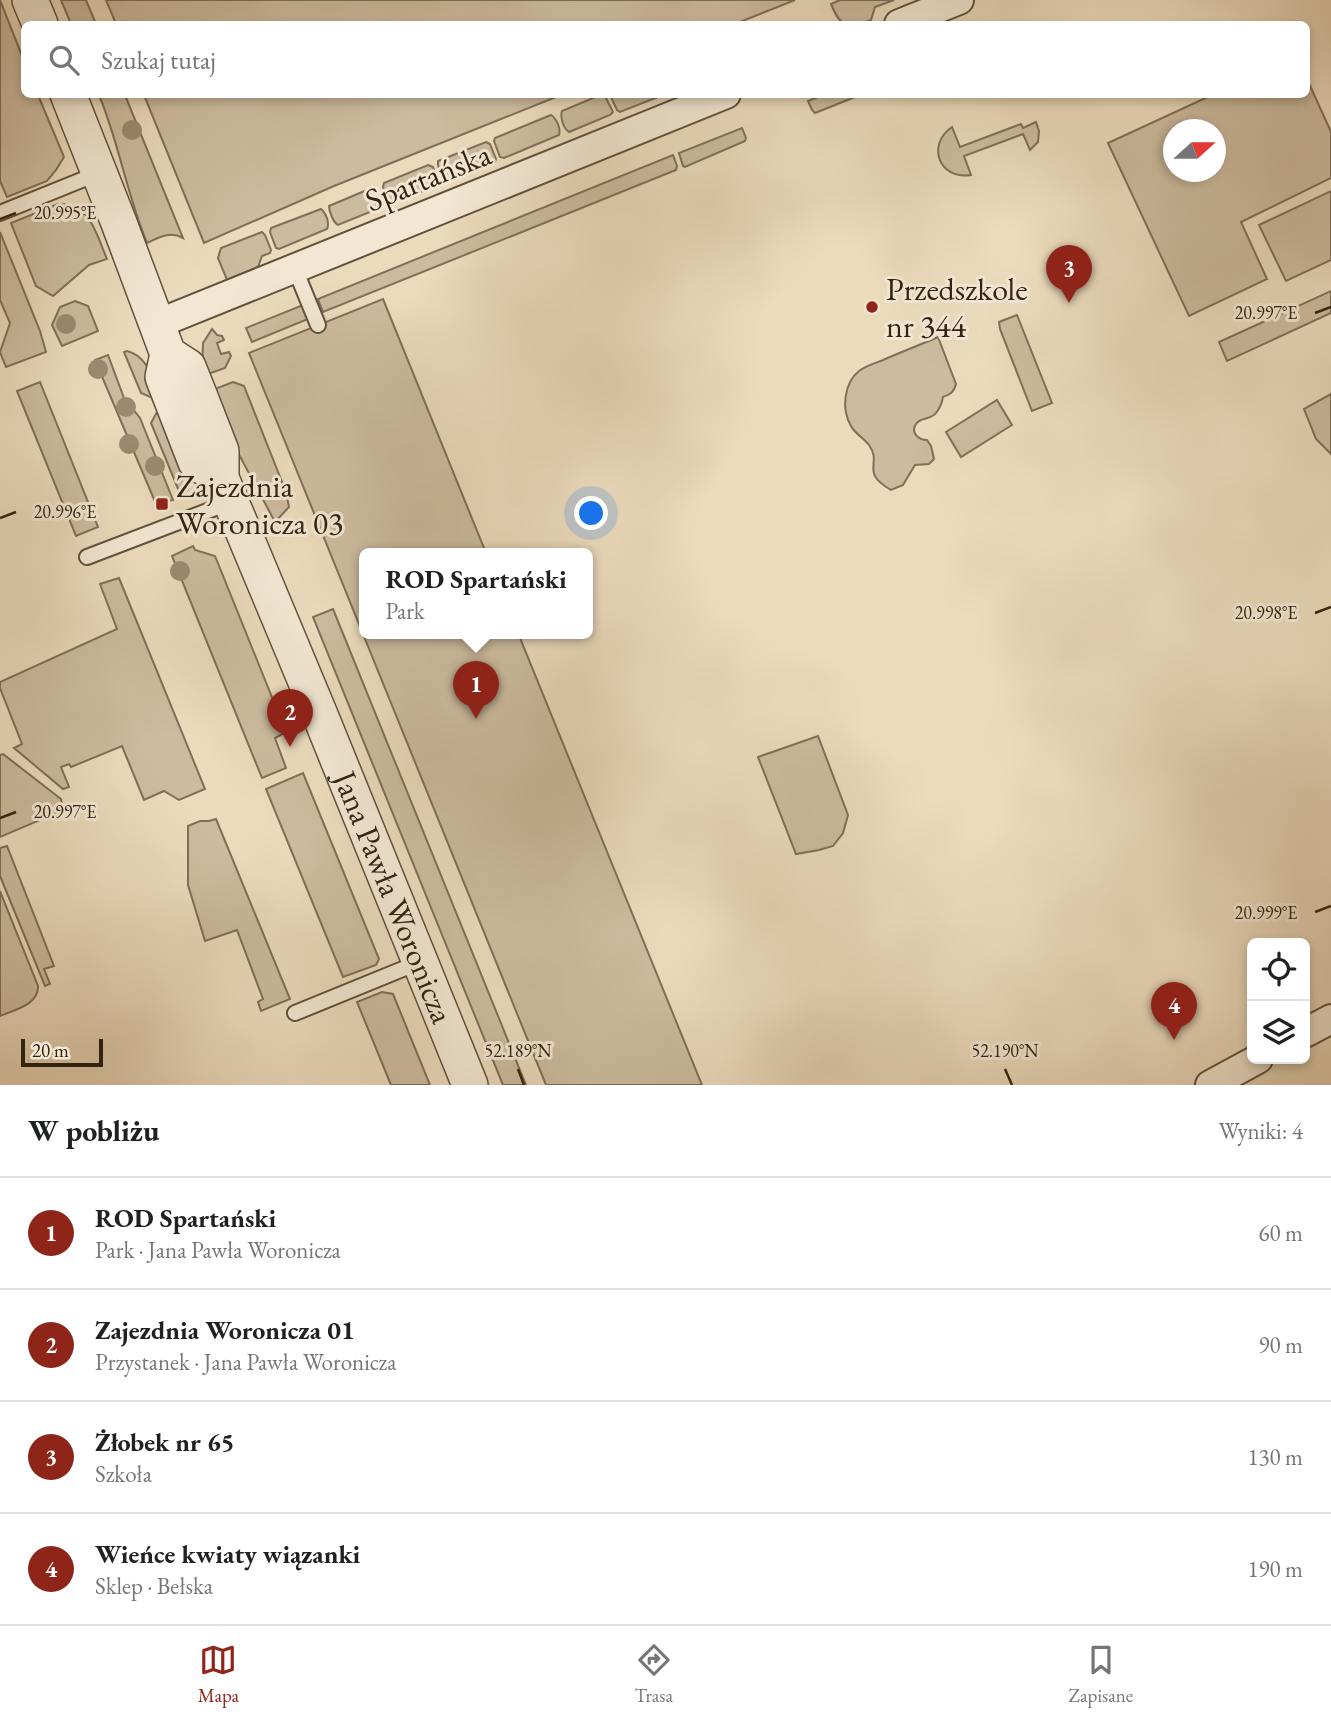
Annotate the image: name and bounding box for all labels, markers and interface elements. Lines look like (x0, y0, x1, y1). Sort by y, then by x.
search box (21, 21, 1310, 98)
icon: search (45, 41, 83, 79)
text: Szukaj tutaj (101, 43, 216, 77)
north arrow (1163, 119, 1226, 182)
street label: Spartańska (359, 133, 497, 221)
text: 20.995°E (34, 201, 96, 224)
pin: 3 (1046, 245, 1092, 303)
place label: Przedszkole nr 344 (886, 268, 1028, 347)
marker: Przedszkole nr 344 (864, 299, 880, 315)
text: 20.997°E (1235, 301, 1297, 324)
place label: Zajezdnia Woronicza 03 (176, 465, 343, 544)
marker: Zajezdnia Woronicza 03 (154, 496, 170, 512)
your location (574, 496, 608, 530)
text: 20.996°E (34, 500, 96, 523)
popup (359, 548, 593, 639)
text: ROD Spartański (385, 562, 567, 596)
text: Park (385, 596, 425, 626)
text: 20.998°E (1235, 601, 1297, 624)
pin: 1 (453, 661, 499, 719)
pin: 2 (267, 689, 313, 747)
street label: Jana Pawła Woronicza (323, 762, 464, 1030)
text: 20.997°E (34, 800, 96, 823)
text: 20.999°E (1235, 901, 1297, 924)
map controls (1247, 938, 1310, 1064)
button: locate (1247, 938, 1310, 1001)
pin: 4 (1151, 982, 1197, 1040)
button: layers (1247, 1001, 1310, 1064)
scale bar (21, 1036, 103, 1068)
text: 20 m (32, 1038, 69, 1063)
text: 52.189°N (485, 1039, 552, 1062)
text: 52.190°N (972, 1039, 1039, 1062)
text: W pobliżu (28, 1111, 159, 1150)
text: Wyniki: 4 (1219, 1116, 1303, 1146)
text: ROD Spartański (95, 1201, 276, 1235)
text: 1 (45, 1218, 57, 1248)
text: 60 m (1258, 1218, 1303, 1248)
text: Park · Jana Pawła Woronicza (95, 1235, 341, 1265)
text: Zajezdnia Woronicza 01 (95, 1313, 355, 1347)
text: 2 (45, 1330, 57, 1360)
text: 90 m (1258, 1330, 1303, 1360)
text: Przystanek · Jana Pawła Woronicza (95, 1347, 396, 1377)
text: Żłobek nr 65 (95, 1425, 235, 1459)
text: 3 (45, 1442, 57, 1472)
text: 130 m (1247, 1442, 1303, 1472)
text: Szkoła (95, 1459, 152, 1489)
text: Wieńce kwiaty wiązanki (95, 1537, 360, 1571)
text: 4 (45, 1554, 57, 1584)
text: 190 m (1247, 1554, 1303, 1584)
text: Sklep · Bełska (95, 1571, 213, 1601)
tab: Mapa (198, 1641, 239, 1708)
tab: Trasa (635, 1641, 673, 1708)
tab: Zapisane (1069, 1641, 1133, 1708)

